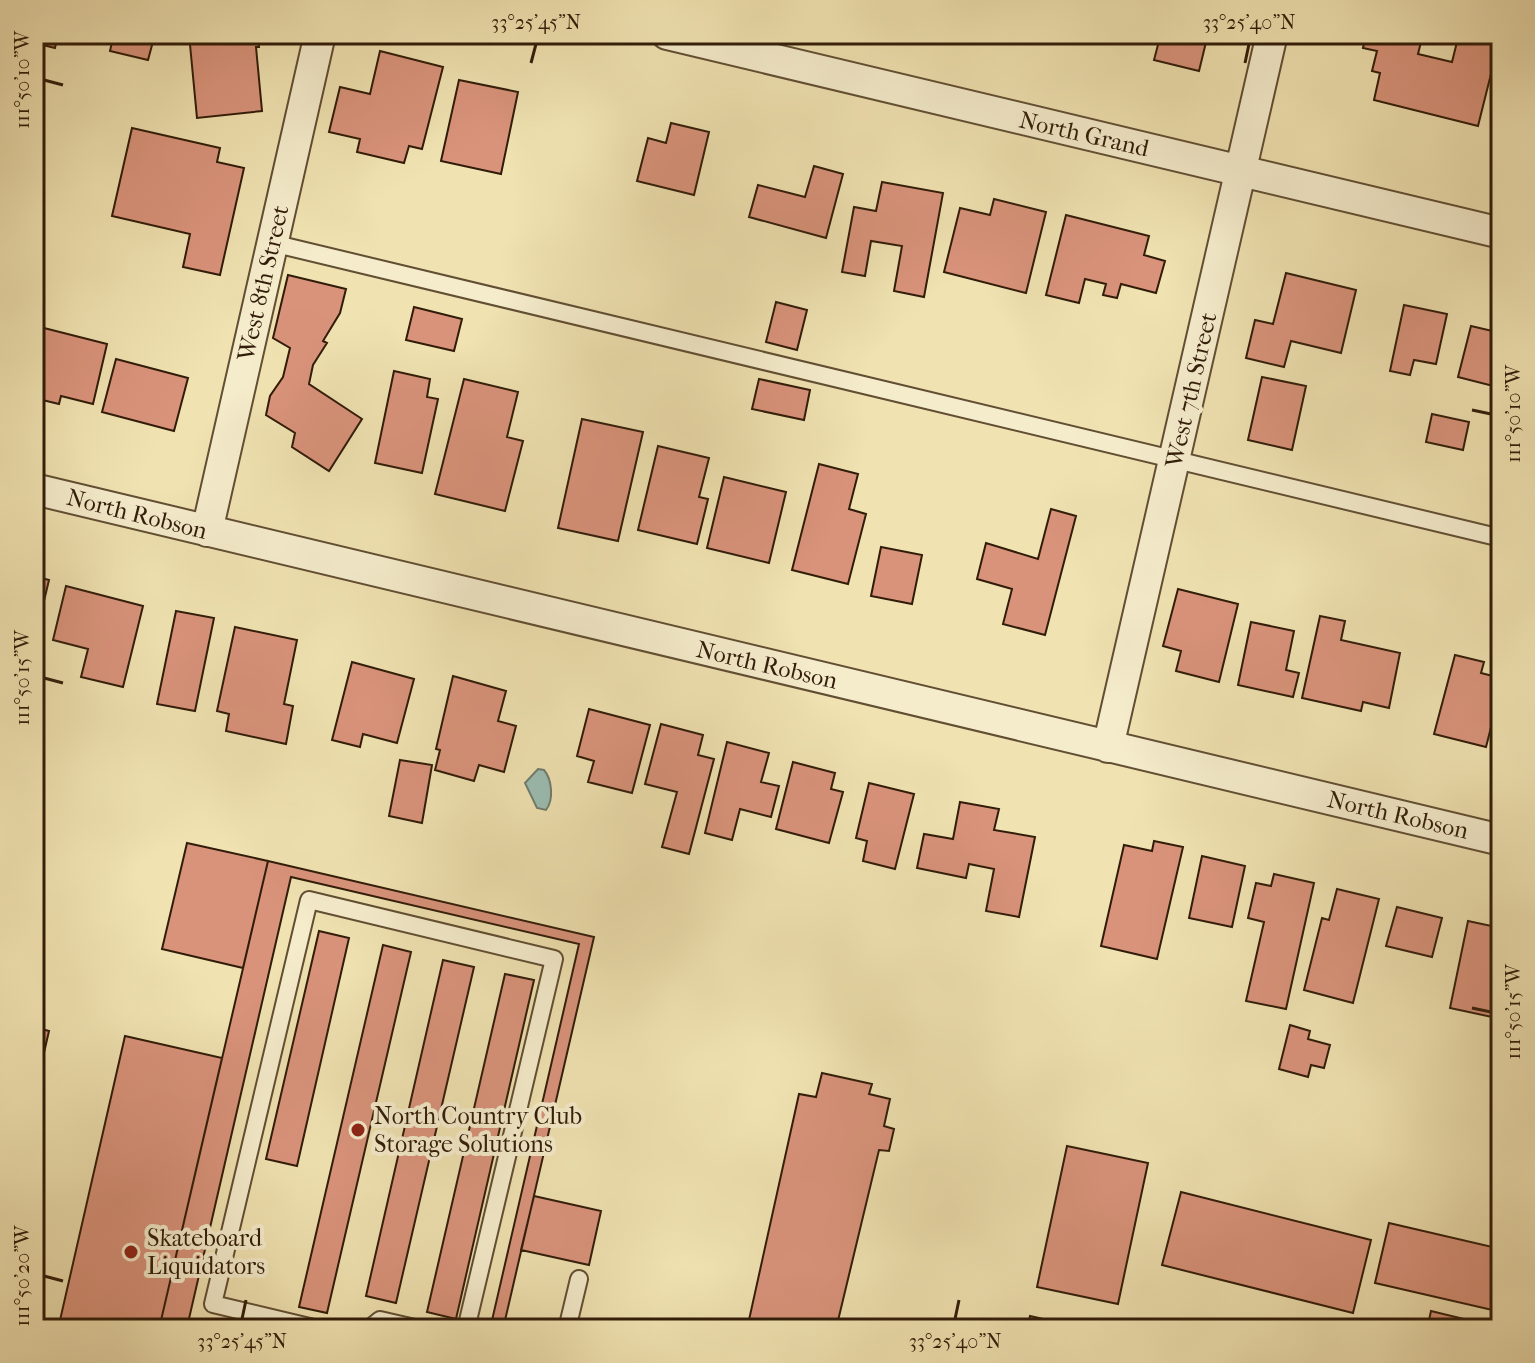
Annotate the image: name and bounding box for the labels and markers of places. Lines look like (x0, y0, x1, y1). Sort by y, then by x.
place label: North Country Club Storage Solutions (374, 1102, 582, 1158)
marker: North Country Club Storage Solutions (349, 1121, 367, 1139)
place label: Skateboard Liquidators (147, 1224, 265, 1280)
marker: Skateboard Liquidators (122, 1243, 140, 1261)

